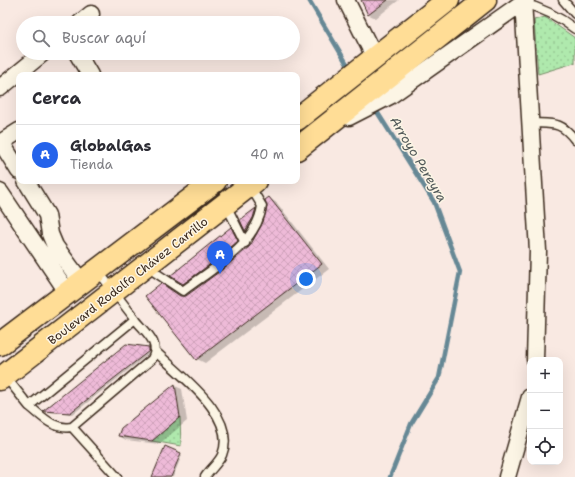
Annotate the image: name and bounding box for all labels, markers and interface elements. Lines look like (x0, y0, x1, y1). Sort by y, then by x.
search box (16, 16, 300, 60)
icon: search (30, 27, 52, 49)
text: Buscar aquí (62, 28, 146, 48)
text: Cerca (32, 87, 81, 109)
water label: Arroyo Pereyra (386, 113, 451, 205)
text: GlobalGas (70, 136, 151, 156)
text: A (40, 146, 50, 163)
text: 40 m (250, 146, 284, 163)
text: Tienda (70, 156, 113, 173)
street label: Boulevard Rodolfo Chávez Carrillo (45, 213, 211, 349)
pin: A (207, 241, 233, 274)
your location (296, 269, 316, 289)
map controls (527, 357, 563, 465)
button: + (527, 357, 563, 393)
button: − (527, 393, 563, 429)
button: locate (527, 429, 563, 465)

